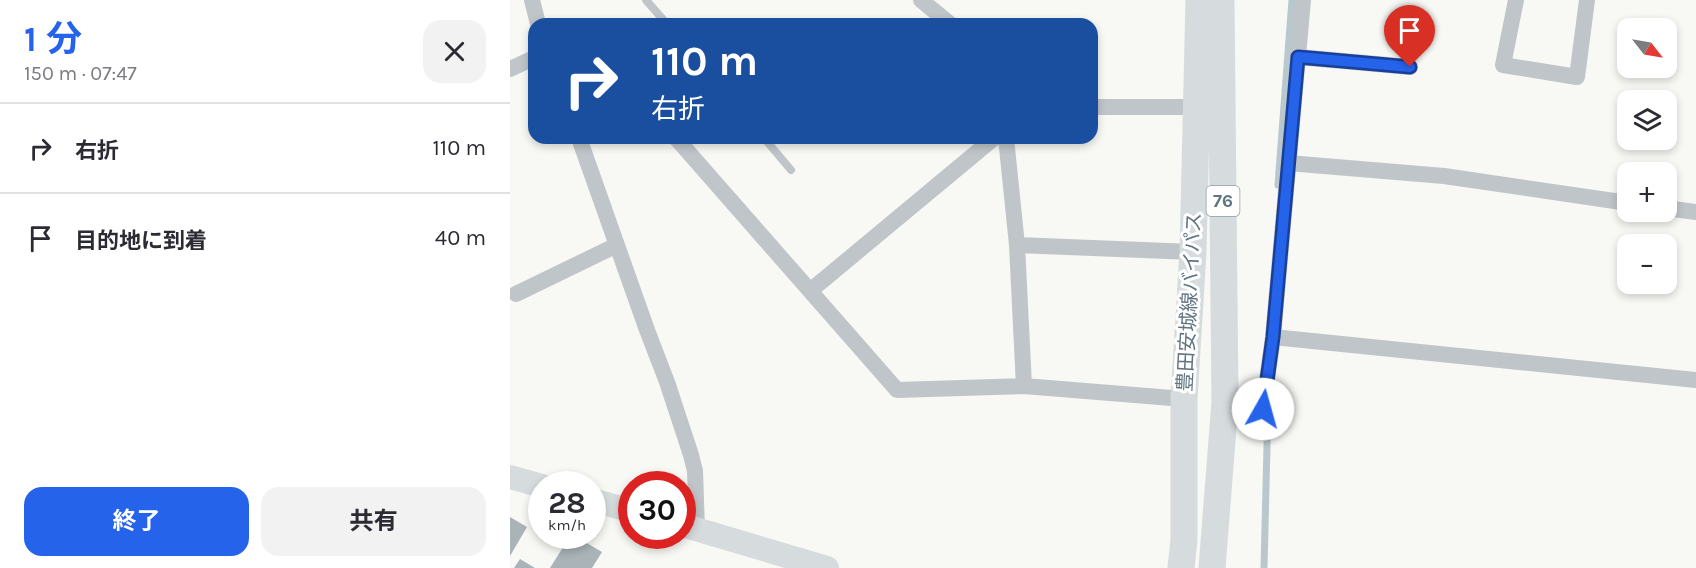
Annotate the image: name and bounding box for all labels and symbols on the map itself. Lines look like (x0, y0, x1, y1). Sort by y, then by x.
pin (1384, 5, 1435, 67)
north arrow (1617, 18, 1677, 78)
road number: 76 (1206, 186, 1240, 216)
street label: 豊田安城線バイパス (1173, 212, 1206, 392)
position arrow (1231, 377, 1295, 441)
speed limit sign: 30 (618, 471, 696, 549)

